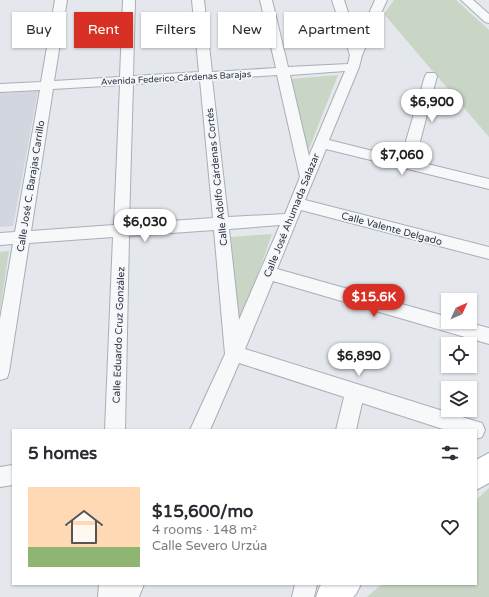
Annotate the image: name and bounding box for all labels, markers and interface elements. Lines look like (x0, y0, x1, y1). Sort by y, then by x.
chip: Buy (12, 12, 66, 48)
chip: Rent (74, 12, 133, 48)
chip: Filters (141, 12, 210, 48)
chip: New (218, 12, 276, 48)
chip: Apartment (284, 12, 384, 48)
street label: Avenida Federico Cárdenas Barajas (101, 69, 251, 88)
pin: $6,900 (399, 89, 465, 123)
text: $6,900 (410, 94, 454, 110)
street label: Calle Adolfo Cárdenas Cortés (204, 107, 230, 246)
street label: Calle José C. Barajas Carrillo (15, 119, 47, 253)
pin: $7,060 (369, 142, 435, 176)
text: $7,060 (380, 147, 424, 163)
street label: Calle José Ahumada Salazar (261, 151, 322, 279)
pin: $6,030 (112, 209, 178, 243)
street label: Calle Valente Delgado (340, 210, 443, 248)
text: $6,030 (123, 214, 167, 230)
street label: Calle Eduardo Cruz González (111, 267, 127, 403)
pin: $15.6K (341, 284, 407, 318)
text: $15.6K (352, 289, 396, 305)
north arrow (441, 293, 477, 329)
map controls (441, 293, 477, 417)
button: locate (441, 337, 477, 373)
pin: $6,890 (326, 343, 392, 377)
text: $6,890 (337, 348, 381, 364)
button: layers (441, 381, 477, 417)
icon: filters (439, 442, 461, 464)
text: 5 homes (28, 443, 97, 464)
text: $15,600/mo (152, 501, 253, 522)
icon: home (60, 503, 108, 551)
icon: heart (439, 516, 461, 538)
text: 4 rooms · 148 m² (152, 522, 257, 538)
text: Calle Severo Urzúa (152, 538, 267, 554)

